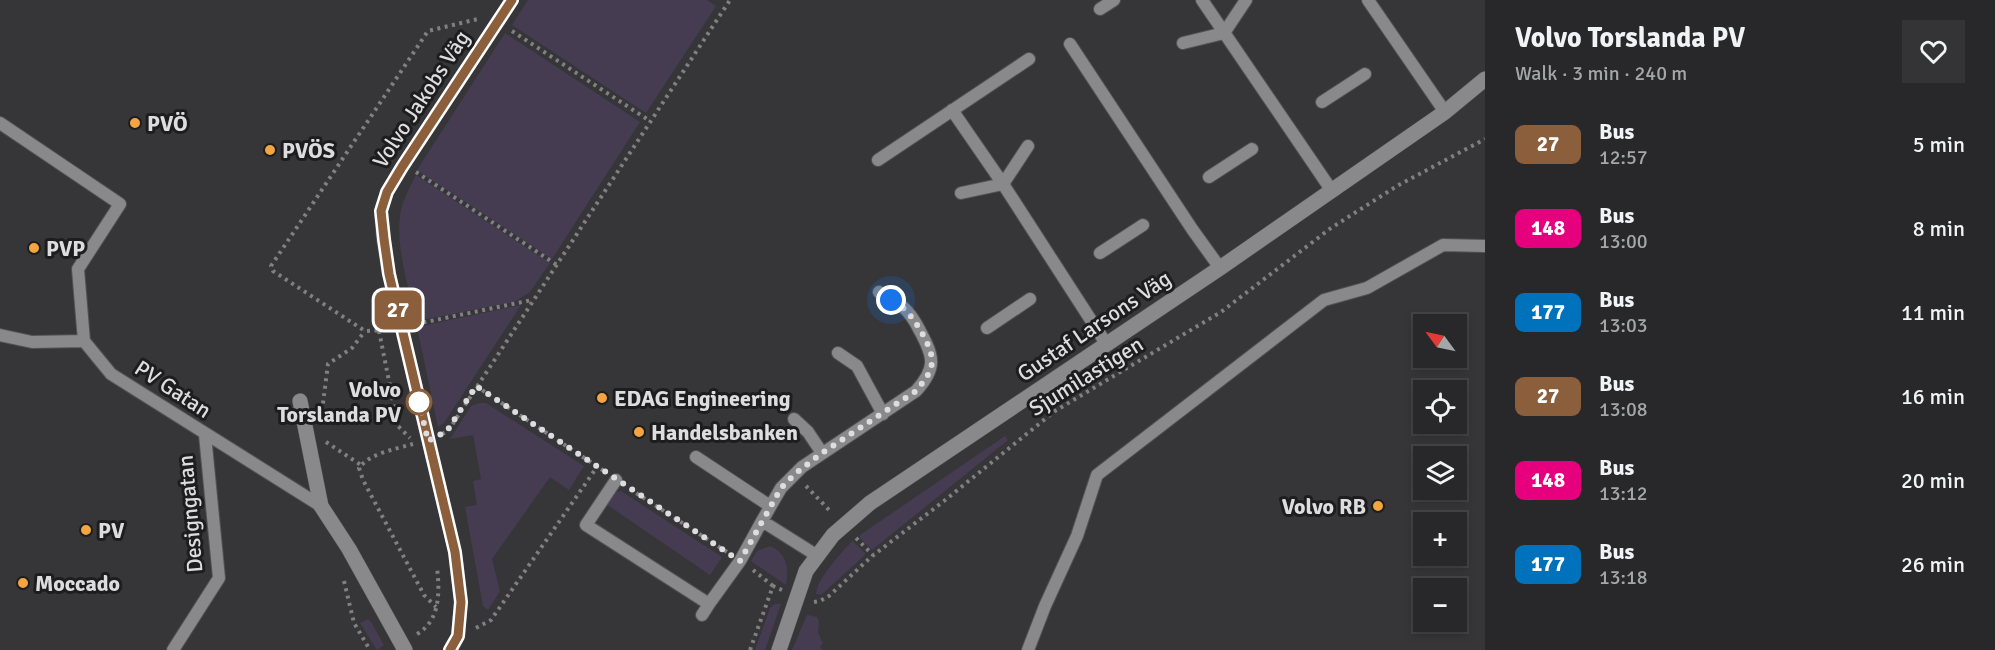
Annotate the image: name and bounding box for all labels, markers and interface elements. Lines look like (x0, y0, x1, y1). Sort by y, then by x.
button: heart (1902, 20, 1965, 83)
text: Volvo Torslanda PV (1515, 21, 1745, 55)
street label: Volvo Jakobs Väg (367, 25, 475, 173)
text: Walk · 3 min · 240 m (1515, 61, 1687, 86)
place label: PVÖ (147, 110, 188, 137)
marker: PVÖ (128, 116, 142, 130)
text: Bus (1599, 118, 1634, 145)
text: 27 (1537, 131, 1559, 157)
text: 5 min (1913, 131, 1965, 158)
place label: PVÖS (282, 137, 335, 164)
marker: PVÖS (263, 143, 277, 157)
text: 12:57 (1599, 145, 1648, 170)
text: Bus (1599, 202, 1634, 229)
text: 148 (1531, 215, 1565, 241)
text: 8 min (1913, 215, 1965, 242)
text: 13:00 (1599, 229, 1648, 254)
place label: PVP (46, 235, 85, 262)
marker: PVP (27, 241, 41, 255)
street label: Gustaf Larsons Väg (1012, 265, 1176, 387)
your location (876, 285, 906, 315)
text: Bus (1599, 286, 1634, 313)
line badge: 27 (371, 290, 425, 330)
text: 27 (387, 297, 409, 323)
text: 177 (1531, 299, 1565, 325)
text: 11 min (1901, 299, 1965, 326)
text: 13:03 (1599, 313, 1648, 338)
north arrow (1413, 314, 1467, 368)
map controls (1413, 314, 1467, 632)
street label: Sjumilastigen (1024, 330, 1148, 422)
street label: PV Gatan (130, 354, 216, 424)
text: Bus (1599, 370, 1634, 397)
place label: Volvo Torslanda PV (277, 376, 402, 428)
button: locate (1413, 380, 1467, 434)
text: 27 (1537, 383, 1559, 409)
text: 16 min (1901, 383, 1965, 410)
place label: EDAG Engineering (614, 385, 791, 412)
marker: Volvo Torslanda PV (406, 389, 432, 415)
marker: EDAG Engineering (595, 391, 609, 405)
text: 13:08 (1599, 397, 1648, 422)
place label: Handelsbanken (651, 419, 798, 446)
marker: Handelsbanken (632, 425, 646, 439)
button: layers (1413, 446, 1467, 500)
street label: Designgatan (171, 454, 209, 574)
text: Bus (1599, 454, 1634, 481)
text: 148 (1531, 467, 1565, 493)
text: 20 min (1901, 467, 1965, 494)
text: 13:12 (1599, 481, 1648, 506)
place label: Volvo RB (1282, 493, 1366, 520)
marker: Volvo RB (1371, 499, 1385, 513)
button: + (1413, 512, 1467, 566)
place label: PV (98, 517, 125, 544)
marker: PV (79, 523, 93, 537)
text: Bus (1599, 538, 1634, 565)
text: 177 (1531, 551, 1565, 577)
text: 26 min (1901, 551, 1965, 578)
text: 13:18 (1599, 565, 1648, 590)
place label: Moccado (35, 570, 120, 597)
marker: Moccado (16, 576, 30, 590)
button: − (1413, 578, 1467, 632)

